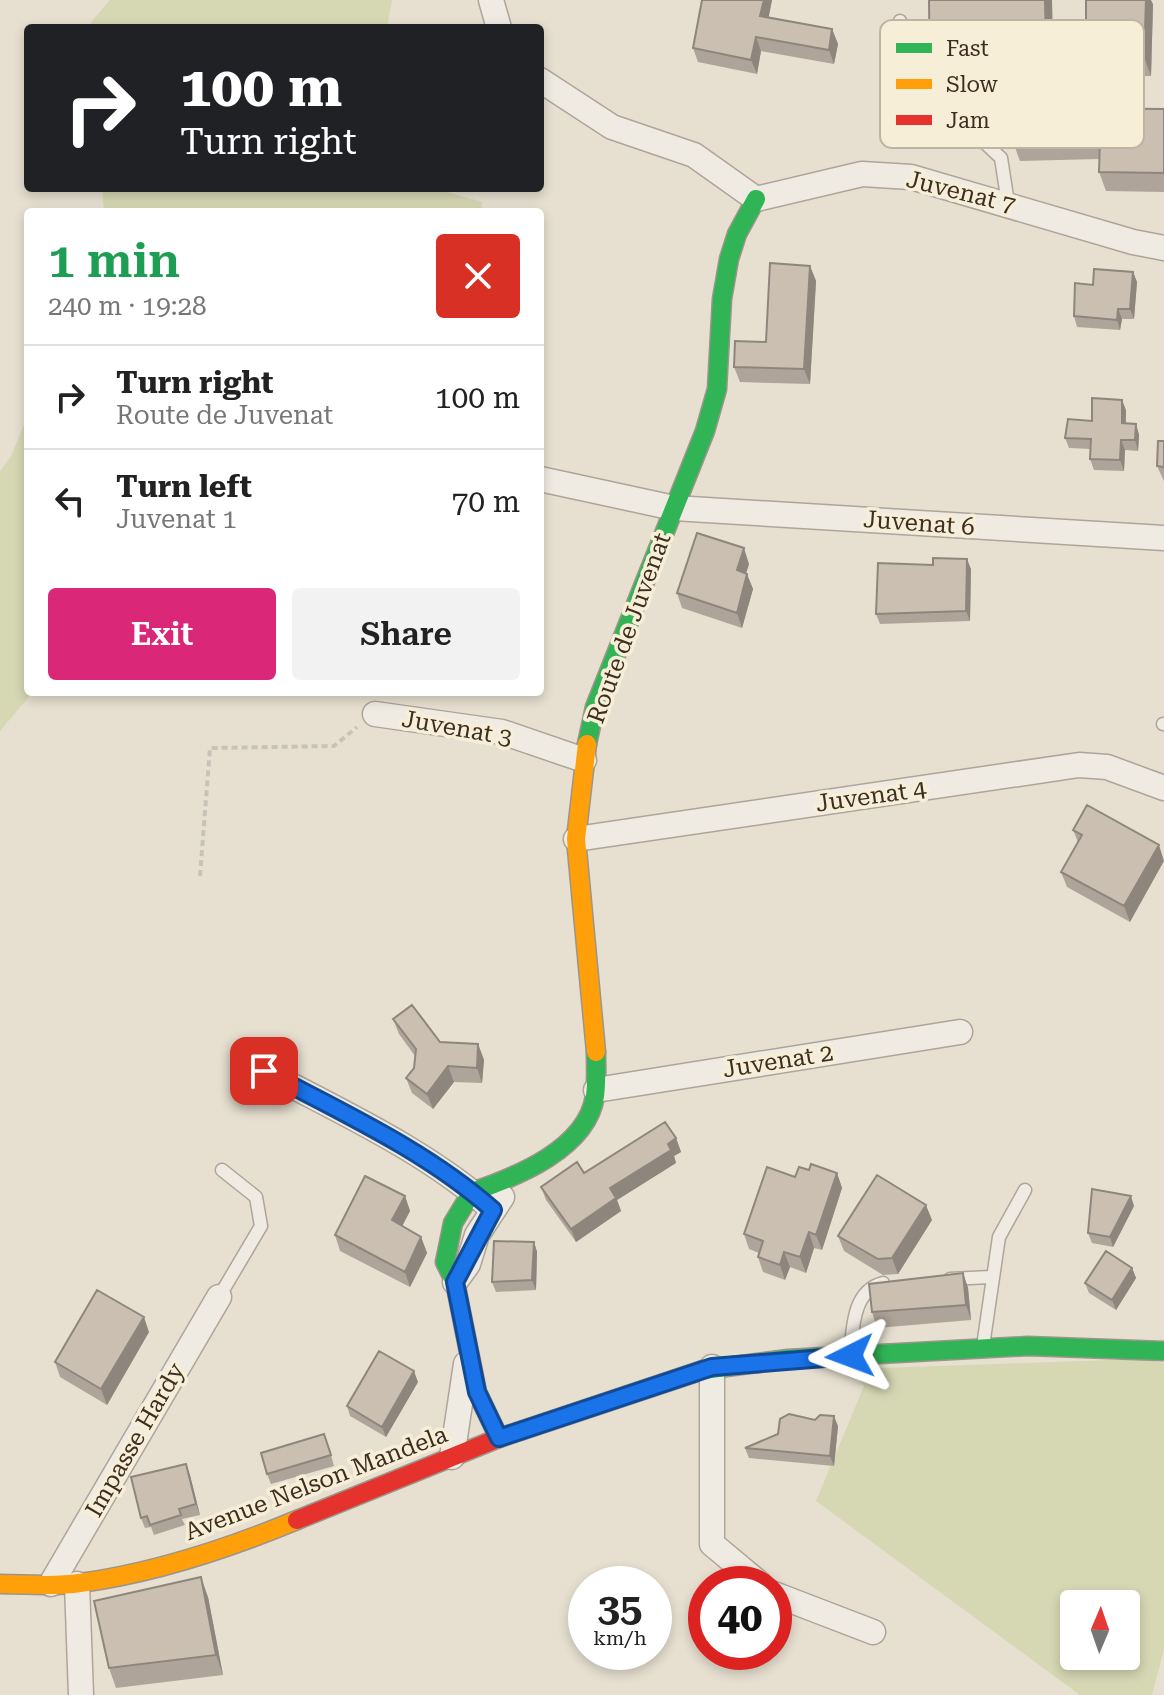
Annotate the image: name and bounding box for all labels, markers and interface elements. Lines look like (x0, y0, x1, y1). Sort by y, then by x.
legend (880, 20, 1144, 148)
text: Fast (946, 36, 989, 61)
text: 100 m (180, 54, 342, 120)
icon: right (48, 56, 152, 160)
text: Slow (946, 72, 999, 97)
text: Jam (946, 108, 990, 133)
text: Turn right (180, 121, 357, 163)
street label: Juvenat 7 (904, 165, 1018, 219)
text: 1 min (48, 233, 180, 289)
button: close (436, 234, 520, 318)
text: 240 m · 19:28 (48, 291, 207, 321)
text: Turn right (116, 365, 273, 400)
icon: right (48, 375, 92, 419)
text: 100 m (435, 380, 520, 415)
text: Route de Juvenat (116, 400, 333, 430)
text: Turn left (116, 469, 252, 504)
icon: left (48, 479, 92, 523)
text: 70 m (451, 484, 520, 519)
text: Juvenat 1 (116, 504, 237, 534)
street label: Juvenat 6 (862, 505, 976, 541)
street label: Route de Juvenat (582, 529, 676, 727)
button: Exit (48, 588, 276, 680)
button: Share (292, 588, 520, 680)
street label: Juvenat 3 (400, 705, 514, 751)
street label: Juvenat 4 (814, 774, 929, 818)
pin (230, 1037, 298, 1105)
street label: Juvenat 2 (721, 1038, 835, 1084)
icon: arrive (242, 1049, 286, 1093)
position arrow (808, 1314, 892, 1398)
street label: Impasse Hardy (80, 1357, 191, 1522)
street label: Avenue Nelson Mandela (181, 1420, 451, 1546)
speed limit sign: 40 (688, 1566, 792, 1670)
text: 35 (598, 1584, 642, 1631)
north arrow (1060, 1590, 1140, 1670)
map controls (1060, 1590, 1140, 1670)
text: km/h (593, 1626, 647, 1650)

